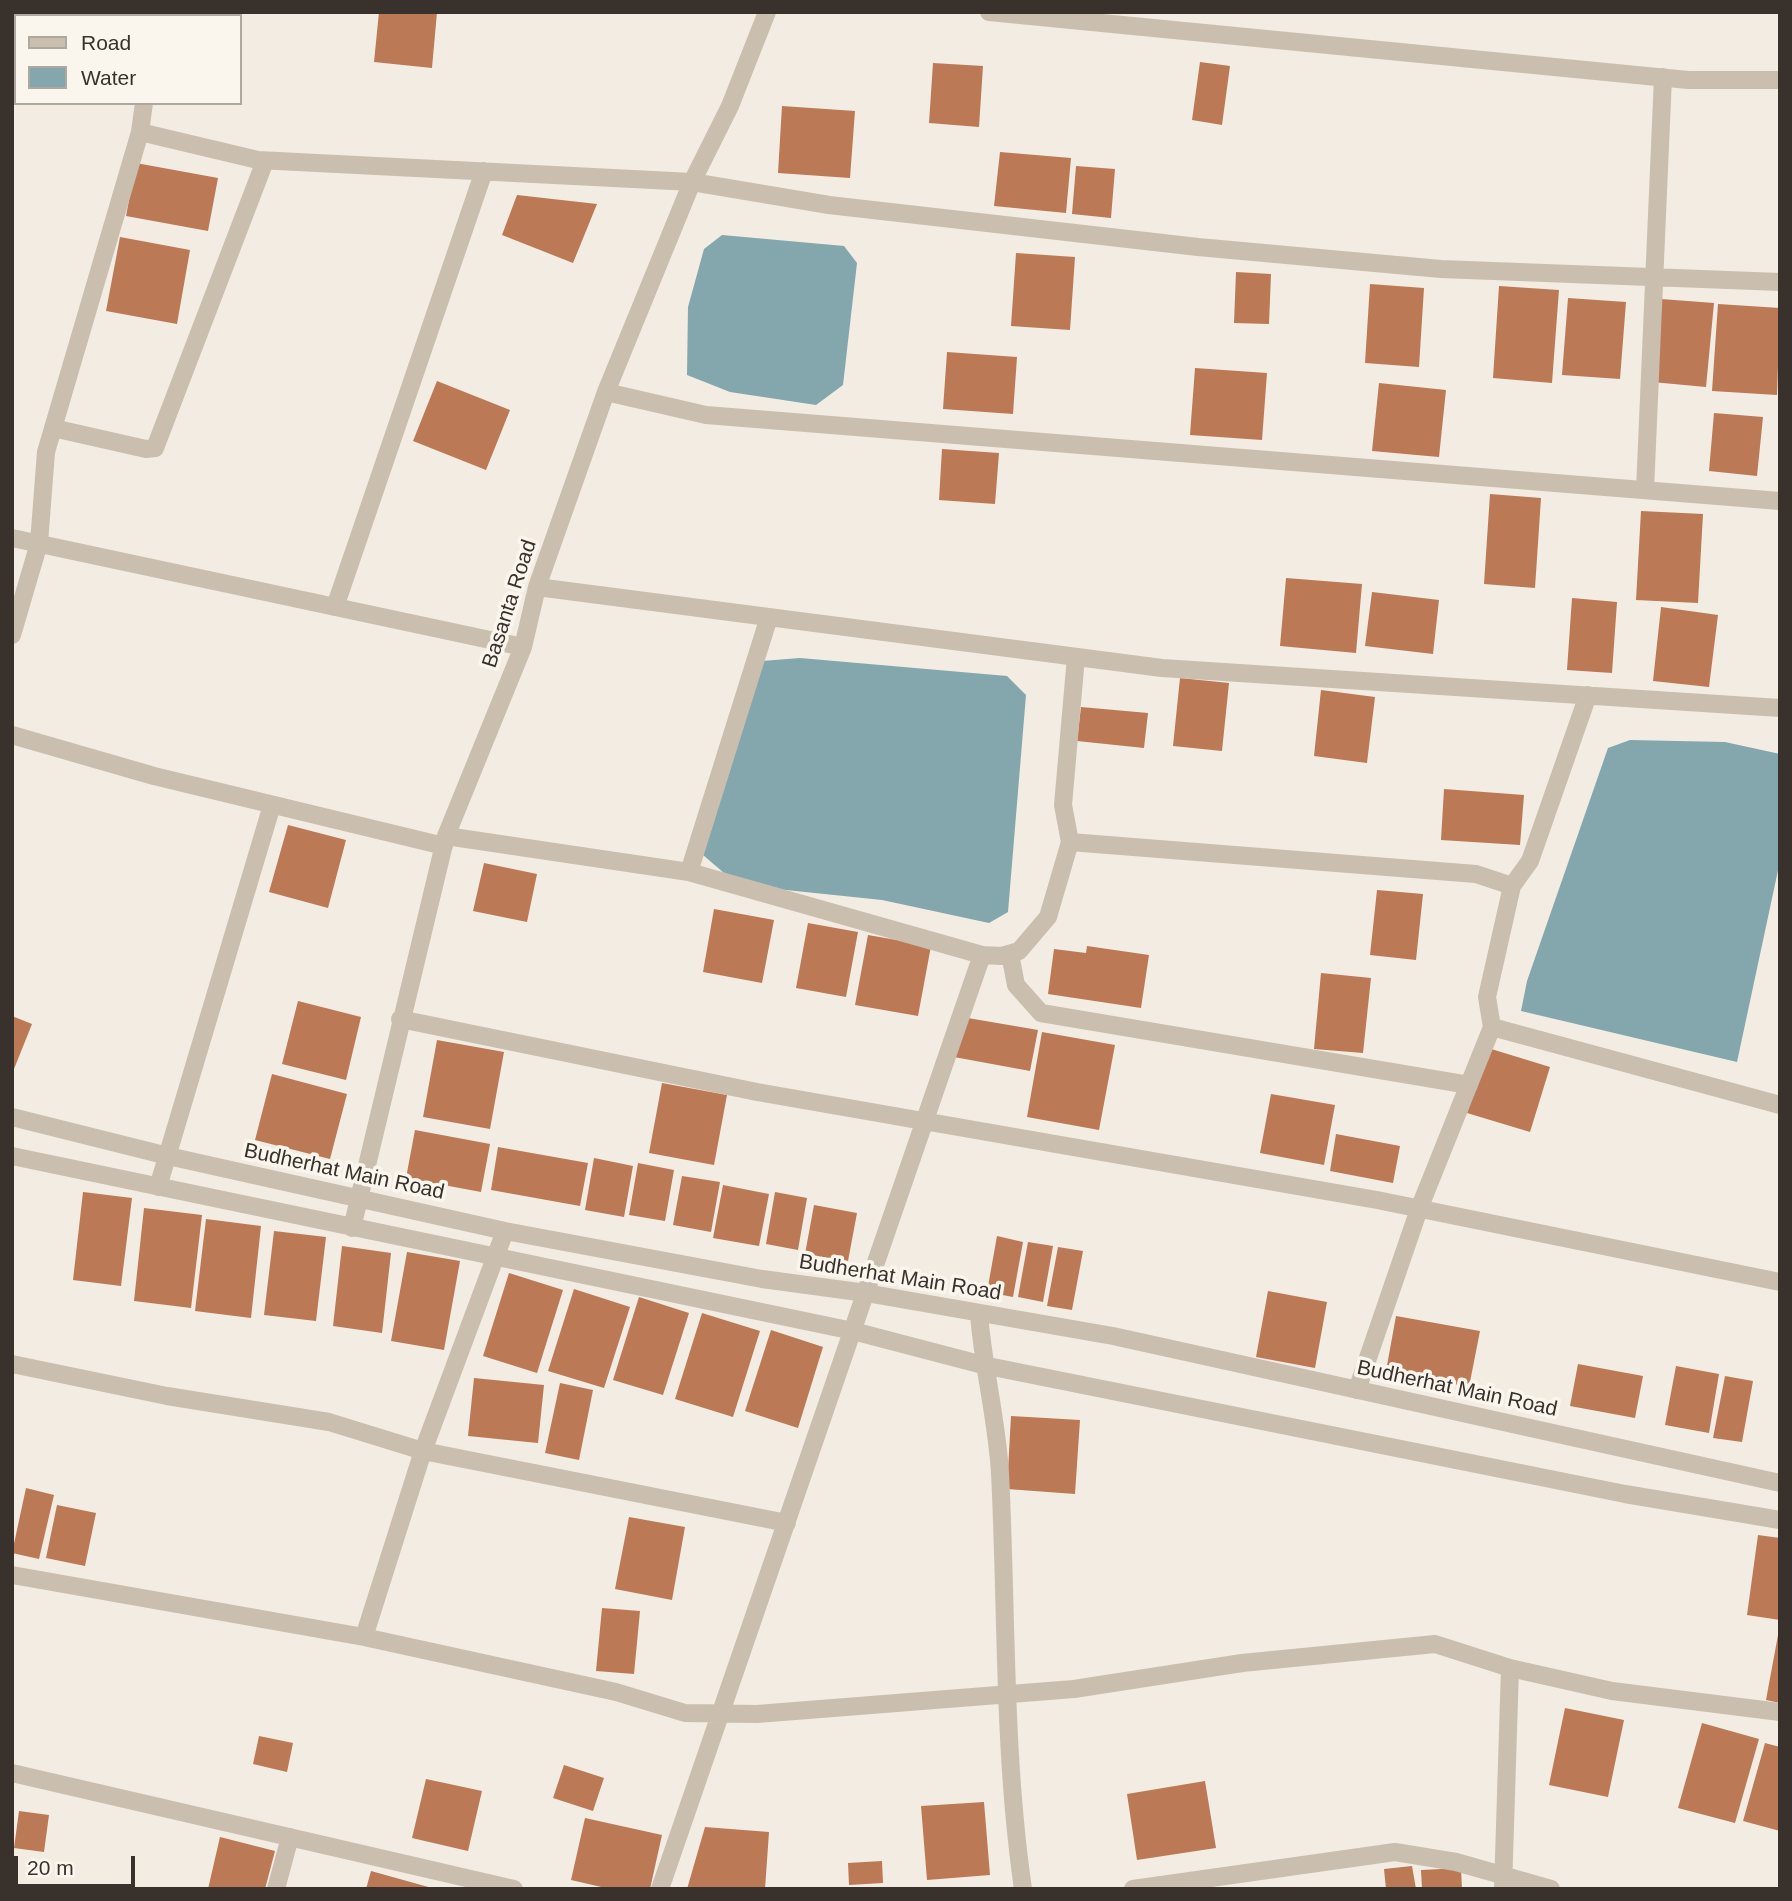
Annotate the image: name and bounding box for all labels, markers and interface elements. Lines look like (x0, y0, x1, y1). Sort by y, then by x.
legend (14, 14, 242, 105)
text: Road (81, 31, 131, 54)
text: Water (81, 66, 136, 89)
street label: Basanta Road (477, 537, 543, 671)
street label: Budherhat Main Road (241, 1138, 447, 1206)
street label: Budherhat Main Road (797, 1250, 1003, 1306)
street label: Budherhat Main Road (1354, 1355, 1560, 1423)
scale bar (18, 1842, 138, 1886)
text: 20 m (27, 1856, 74, 1879)

